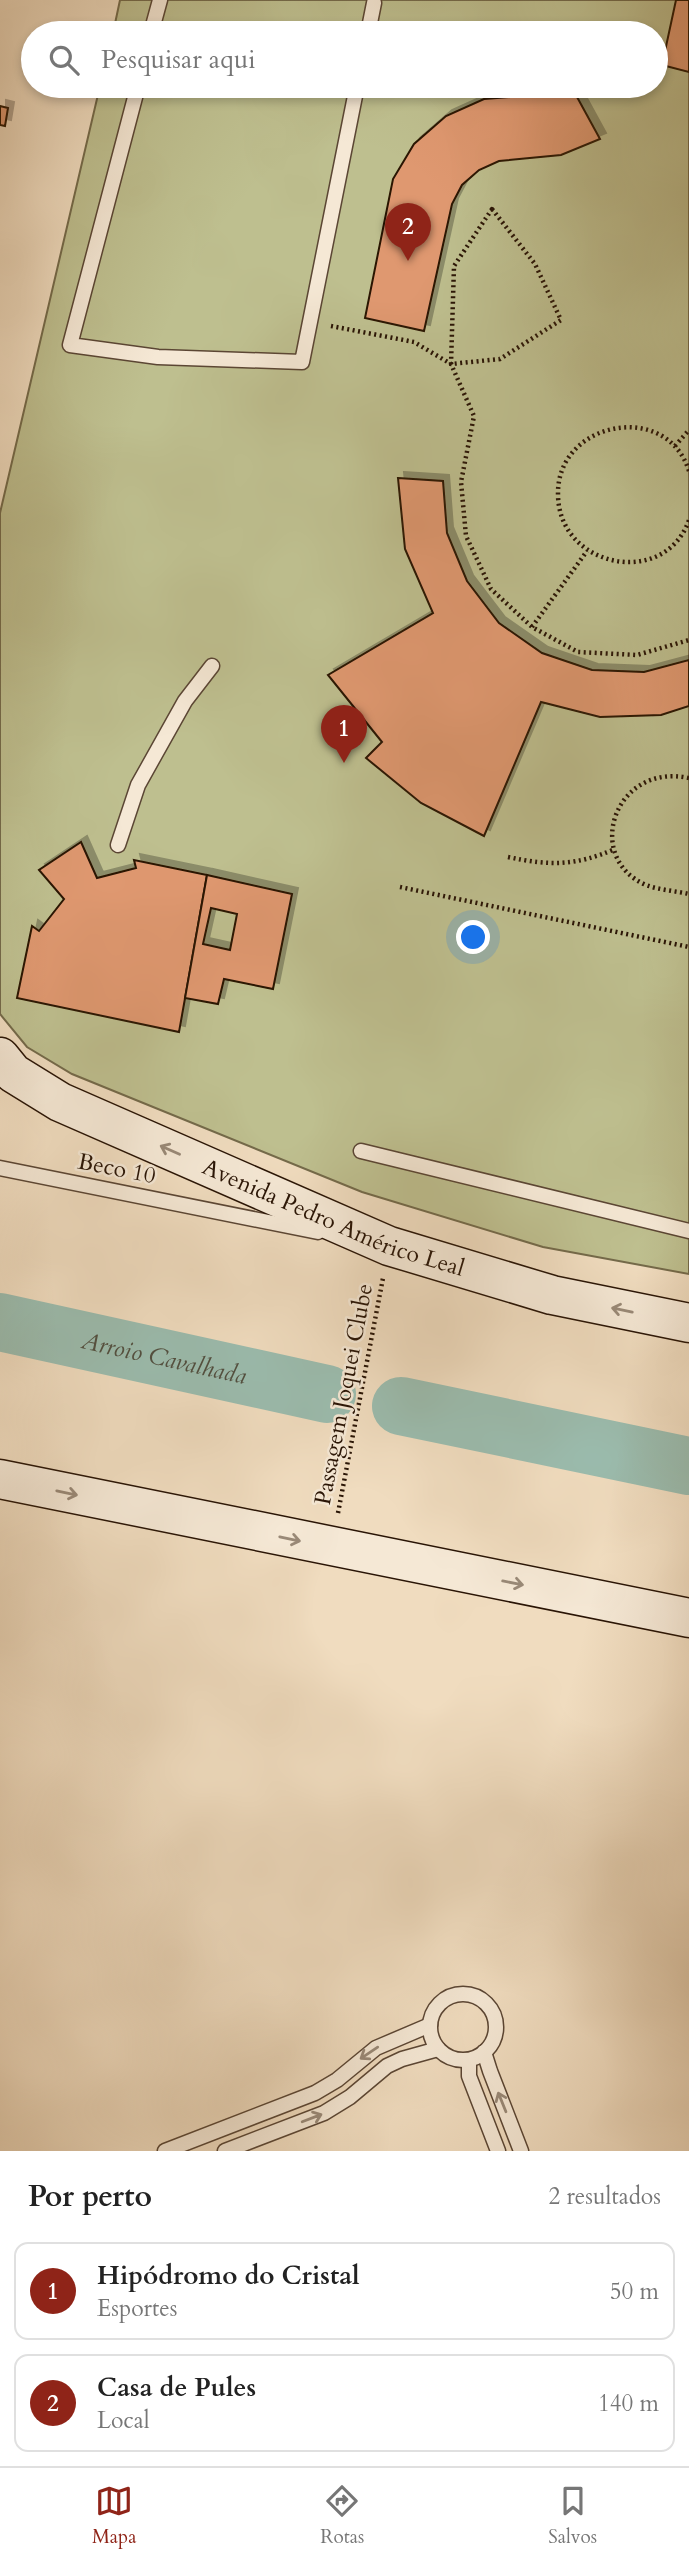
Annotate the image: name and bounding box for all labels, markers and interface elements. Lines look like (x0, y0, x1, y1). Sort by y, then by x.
search box (21, 21, 668, 98)
icon: search (45, 41, 83, 79)
text: Pesquisar aqui (101, 42, 256, 77)
pin: 2 (385, 203, 431, 261)
pin: 1 (321, 705, 367, 763)
your location (456, 920, 490, 954)
one-way arrow (160, 1143, 181, 1156)
street label: Beco 10 (75, 1146, 159, 1191)
street label: Avenida Pedro Américo Leal (197, 1151, 468, 1284)
street label: Passagem Joquei Clube (307, 1281, 380, 1507)
one-way arrow (611, 1302, 634, 1316)
water label: Arroio Cavalhada (77, 1324, 250, 1393)
one-way arrow (55, 1486, 78, 1500)
one-way arrow (278, 1532, 301, 1546)
one-way arrow (501, 1577, 524, 1591)
one-way arrow (360, 2046, 379, 2060)
one-way arrow (494, 2092, 507, 2113)
one-way arrow (300, 2110, 322, 2123)
text: Por perto (28, 2176, 152, 2217)
text: 2 resultados (548, 2181, 661, 2212)
text: Hipódromo do Cristal (97, 2258, 360, 2293)
text: 1 (47, 2276, 59, 2307)
text: 50 m (610, 2276, 659, 2307)
text: Esportes (97, 2293, 177, 2324)
text: Casa de Pules (97, 2370, 256, 2405)
text: 2 (47, 2388, 59, 2419)
text: 140 m (598, 2388, 659, 2419)
text: Local (97, 2405, 150, 2436)
tab: Mapa (92, 2482, 136, 2550)
tab: Rotas (320, 2482, 364, 2550)
tab: Salvos (548, 2482, 597, 2550)

